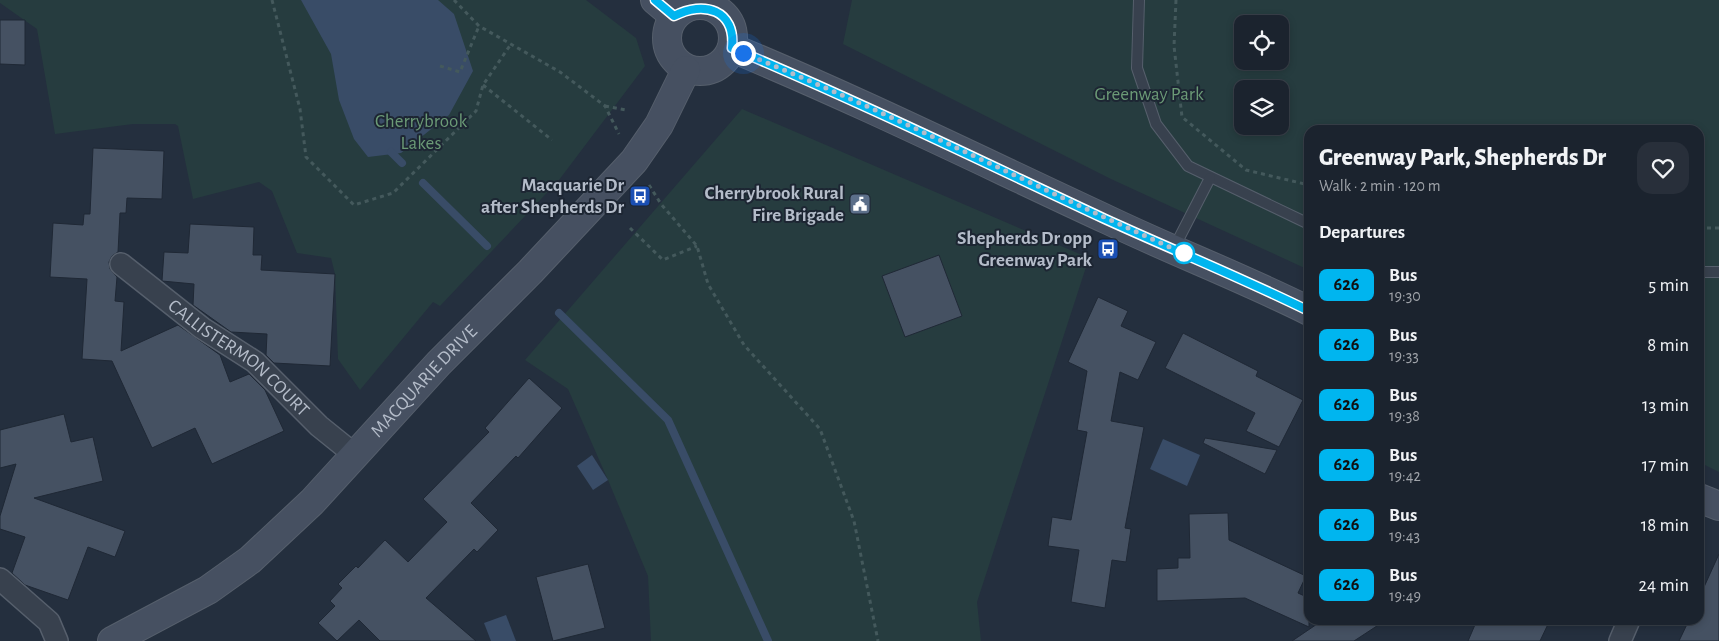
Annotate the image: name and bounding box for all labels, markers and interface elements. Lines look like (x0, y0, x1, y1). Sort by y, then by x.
map controls (1234, 15, 1289, 135)
button: locate (1234, 15, 1289, 70)
your location (731, 41, 756, 66)
button: layers (1234, 80, 1289, 135)
park label: Greenway Park (1094, 85, 1204, 104)
park label: Cherrybrook Lakes (375, 112, 467, 153)
button: heart (1637, 142, 1689, 194)
text: Greenway Park, Shepherds Dr (1319, 146, 1606, 170)
place label: Macquarie Dr after Shepherds Dr (481, 176, 624, 217)
text: Walk · 2 min · 120 m (1319, 178, 1440, 194)
bus stop icon: Macquarie Dr after Shepherds Dr (628, 184, 652, 208)
place label: Cherrybrook Rural Fire Brigade (704, 184, 844, 225)
public building icon: Cherrybrook Rural Fire Brigade (848, 192, 872, 216)
text: Departures (1319, 223, 1405, 242)
place label: Shepherds Dr opp Greenway Park (957, 229, 1093, 270)
bus stop icon: Shepherds Dr opp Greenway Park (1096, 237, 1120, 261)
unlabelled marker (1173, 242, 1195, 264)
text: Bus (1389, 266, 1417, 285)
text: 626 (1334, 276, 1359, 294)
text: 5 min (1648, 276, 1689, 295)
text: 19:30 (1389, 288, 1421, 304)
street label: CALLISTERMON COURT (165, 296, 313, 420)
street label: MACQUARIE DRIVE (367, 321, 481, 441)
text: Bus (1389, 326, 1417, 345)
text: 626 (1334, 336, 1359, 354)
text: 8 min (1647, 336, 1689, 355)
text: 19:33 (1389, 348, 1419, 364)
text: Bus (1389, 386, 1417, 405)
text: 626 (1334, 396, 1359, 414)
text: 13 min (1642, 396, 1689, 415)
text: 19:38 (1389, 408, 1420, 424)
text: Bus (1389, 446, 1417, 465)
text: 626 (1334, 456, 1359, 474)
text: 17 min (1642, 456, 1689, 475)
text: 19:42 (1389, 468, 1421, 484)
text: Bus (1389, 506, 1417, 525)
text: 626 (1334, 516, 1359, 534)
text: 18 min (1641, 516, 1689, 535)
text: 19:43 (1389, 528, 1420, 544)
text: Bus (1389, 566, 1417, 585)
text: 626 (1334, 576, 1359, 594)
text: 24 min (1638, 576, 1689, 595)
text: 19:49 (1389, 588, 1421, 604)

